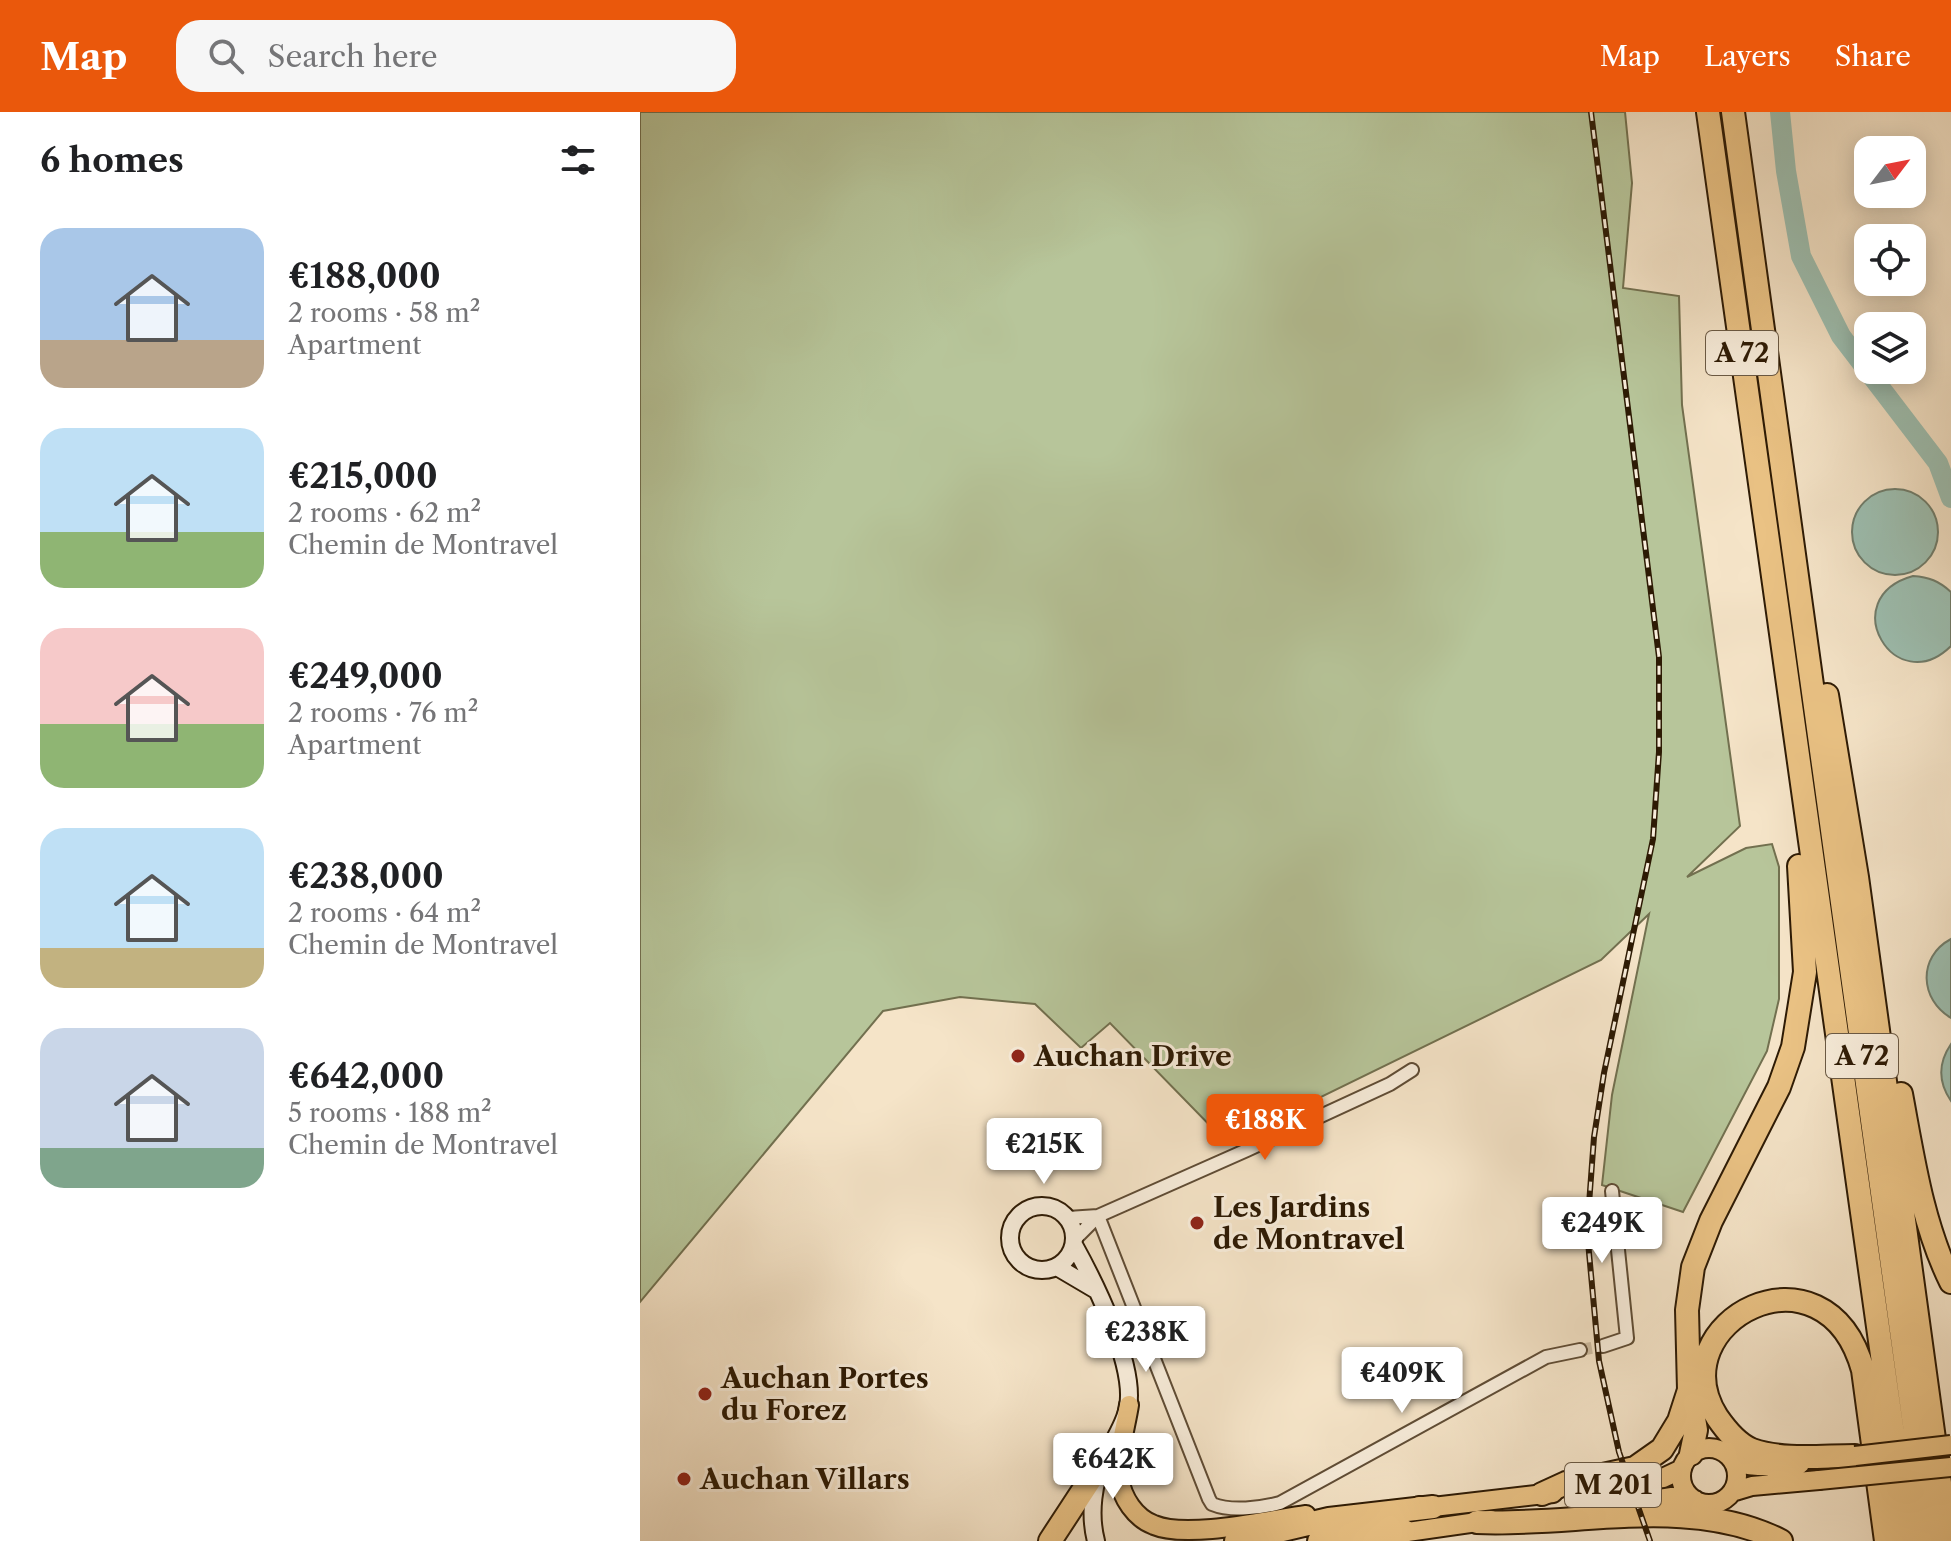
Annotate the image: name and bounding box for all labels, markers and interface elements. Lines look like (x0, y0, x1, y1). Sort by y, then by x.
search box (176, 20, 736, 92)
text: Map (40, 33, 128, 80)
icon: search (204, 34, 248, 78)
text: Search here (268, 38, 438, 75)
text: Map (1600, 39, 1660, 73)
text: Layers (1704, 39, 1791, 73)
text: Share (1835, 39, 1911, 73)
north arrow (1854, 136, 1926, 208)
map controls (1854, 136, 1926, 384)
icon: filters (556, 138, 600, 182)
text: 6 homes (40, 139, 184, 181)
button: locate (1854, 224, 1926, 296)
text: €188,000 (288, 255, 441, 297)
icon: home (104, 260, 200, 356)
text: 2 rooms · 58 m² (288, 297, 480, 329)
button: layers (1854, 312, 1926, 384)
text: Apartment (288, 329, 421, 361)
road number: A 72 (1706, 331, 1778, 375)
text: €215,000 (288, 455, 438, 497)
icon: home (104, 460, 200, 556)
text: 2 rooms · 62 m² (288, 497, 481, 529)
text: Chemin de Montravel (288, 529, 558, 561)
text: €249,000 (288, 655, 443, 697)
icon: home (104, 660, 200, 756)
text: 2 rooms · 76 m² (288, 697, 478, 729)
text: Apartment (288, 729, 421, 761)
text: €238,000 (288, 855, 444, 897)
icon: home (104, 860, 200, 956)
text: 2 rooms · 64 m² (288, 897, 481, 929)
text: Chemin de Montravel (288, 929, 558, 961)
road number: A 72 (1826, 1034, 1898, 1078)
place label: Auchan Drive (1033, 1039, 1232, 1073)
marker: Auchan Drive (1009, 1047, 1027, 1065)
text: €642,000 (288, 1055, 444, 1097)
icon: home (104, 1060, 200, 1156)
pin: €188K (1209, 1094, 1321, 1162)
text: 5 rooms · 188 m² (288, 1097, 492, 1129)
text: €188K (1224, 1104, 1306, 1136)
pin: €215K (988, 1118, 1100, 1186)
text: €215K (1005, 1128, 1083, 1160)
text: Chemin de Montravel (288, 1129, 558, 1161)
place label: Les Jardins de Montravel (1213, 1190, 1405, 1256)
pin: €249K (1546, 1197, 1658, 1265)
text: €249K (1560, 1207, 1644, 1239)
marker: Les Jardins de Montravel (1188, 1214, 1206, 1232)
pin: €238K (1090, 1306, 1202, 1374)
text: €238K (1104, 1316, 1188, 1348)
pin: €409K (1346, 1347, 1458, 1415)
text: €409K (1360, 1357, 1444, 1389)
place label: Auchan Portes du Forez (720, 1361, 929, 1427)
marker: Auchan Portes du Forez (696, 1385, 714, 1403)
pin: €642K (1057, 1433, 1169, 1501)
text: €642K (1071, 1443, 1155, 1475)
place label: Auchan Villars (699, 1462, 910, 1496)
road number: M 201 (1565, 1463, 1661, 1507)
marker: Auchan Villars (675, 1470, 693, 1488)

